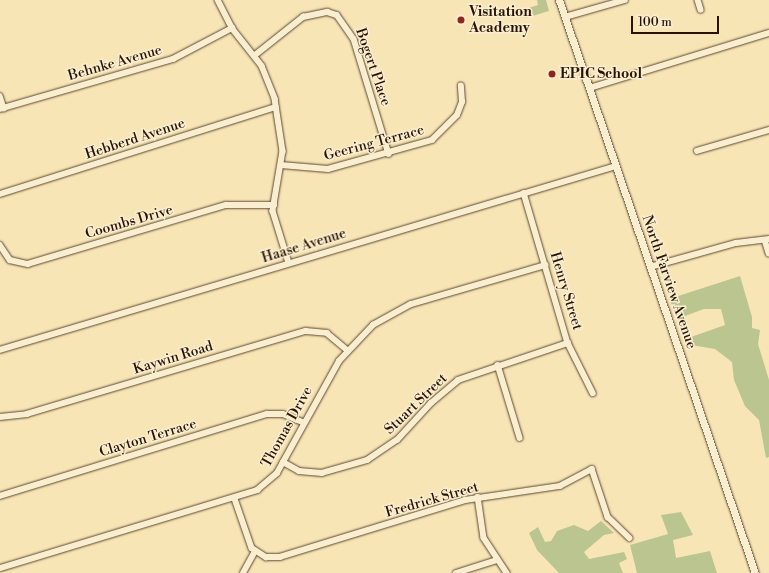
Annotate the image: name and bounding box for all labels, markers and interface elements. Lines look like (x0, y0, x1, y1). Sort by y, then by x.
place label: Visitation Academy (469, 4, 532, 36)
scale bar (633, 8, 721, 34)
marker: Visitation Academy (456, 15, 466, 25)
text: 100 m (638, 15, 672, 30)
street label: Bogert Place (352, 26, 394, 108)
street label: Behnke Avenue (66, 42, 164, 84)
place label: EPIC School (560, 66, 642, 82)
marker: EPIC School (547, 69, 557, 79)
street label: Hebberd Avenue (83, 115, 187, 163)
street label: Geering Terrace (322, 122, 426, 164)
street label: Coombs Drive (83, 201, 175, 243)
street label: North Farview Avenue (638, 213, 700, 351)
street label: Haase Avenue (260, 225, 348, 267)
street label: Henry Street (546, 250, 586, 332)
street label: Kaywin Road (131, 338, 215, 378)
street label: Stuart Street (381, 370, 451, 438)
street label: Thomas Drive (258, 384, 316, 470)
street label: Clayton Terrace (97, 415, 199, 461)
street label: Fredrick Street (383, 479, 481, 521)

